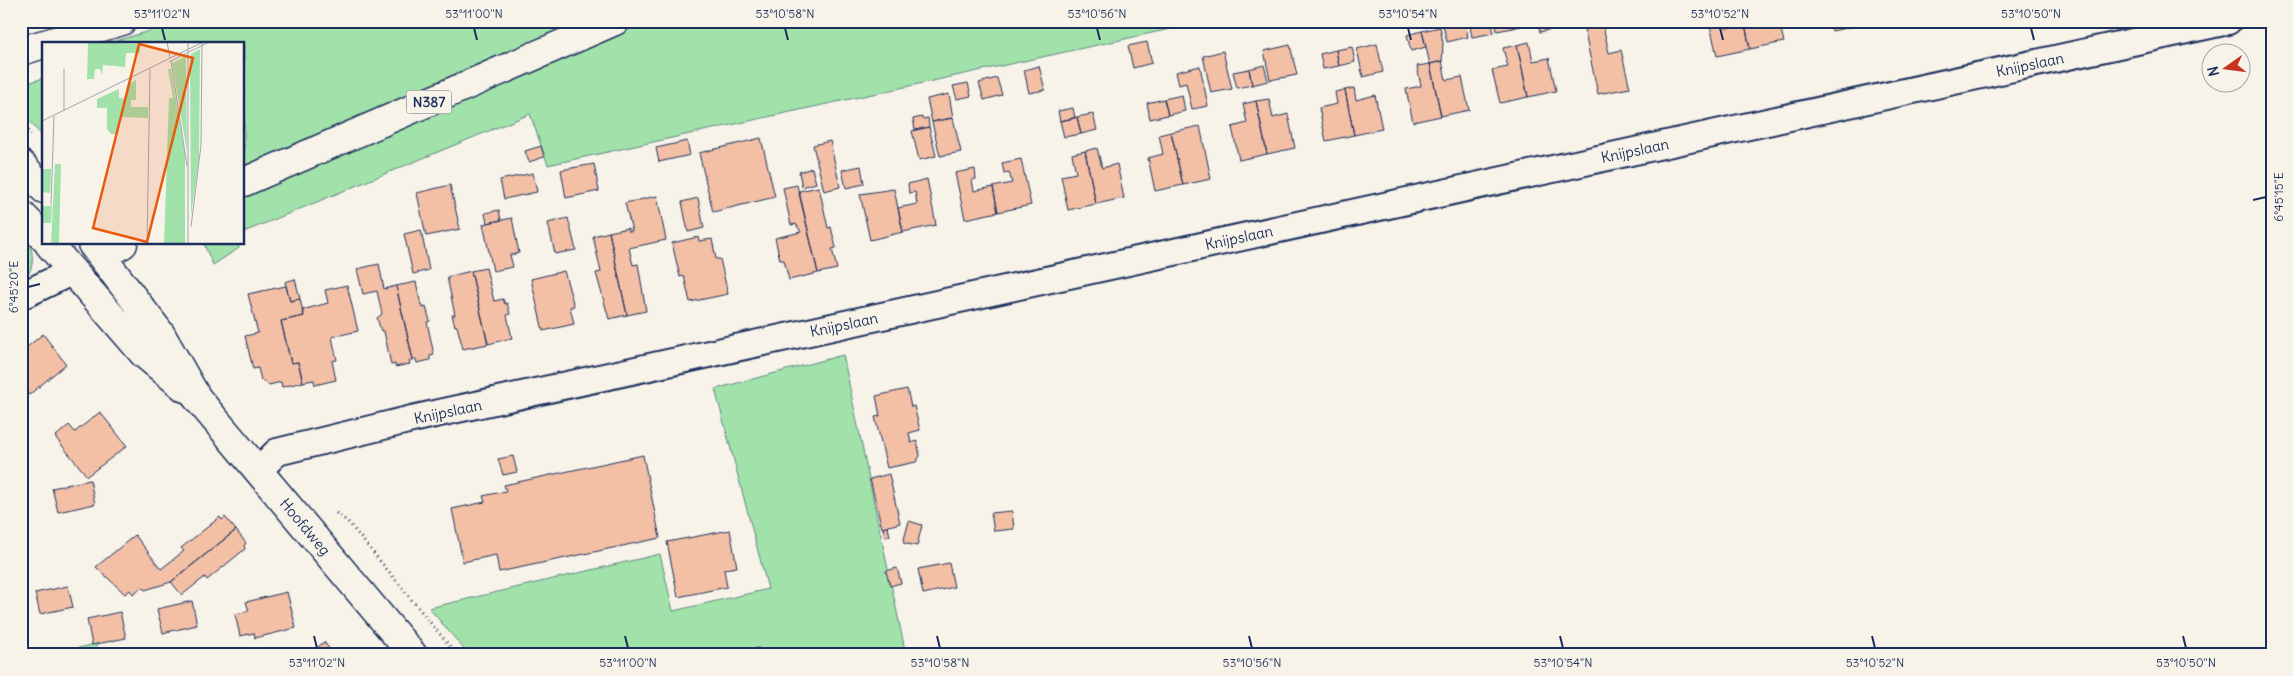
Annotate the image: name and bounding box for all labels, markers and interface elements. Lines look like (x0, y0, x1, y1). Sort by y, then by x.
text: 53°11'02"N (134, 6, 190, 21)
text: 53°11'00"N (445, 6, 503, 21)
text: 53°10'58"N (756, 6, 814, 21)
text: 53°10'56"N (1068, 6, 1126, 21)
text: 53°10'54"N (1379, 6, 1437, 21)
text: 53°10'52"N (1691, 6, 1749, 21)
text: 53°10'50"N (2001, 6, 2061, 21)
inset map (42, 42, 245, 245)
north arrow (2200, 42, 2250, 92)
street label: Knijpslaan (1994, 48, 2066, 81)
text: N (2203, 64, 2223, 78)
road number: N387 (406, 90, 452, 114)
street label: Knijpslaan (1599, 134, 1671, 167)
text: 6°45'15"E (2271, 172, 2286, 222)
street label: Knijpslaan (1203, 221, 1275, 254)
text: 6°45'20"E (6, 261, 21, 313)
street label: Knijpslaan (808, 308, 880, 341)
street label: Knijpslaan (412, 395, 484, 428)
street label: Hoofdweg (276, 494, 335, 559)
text: 53°11'02"N (289, 655, 345, 670)
text: 53°11'00"N (599, 655, 657, 670)
text: 53°10'58"N (911, 655, 969, 670)
text: 53°10'56"N (1223, 655, 1281, 670)
text: 53°10'54"N (1534, 655, 1592, 670)
text: 53°10'52"N (1846, 655, 1904, 670)
text: 53°10'50"N (2156, 655, 2216, 670)

